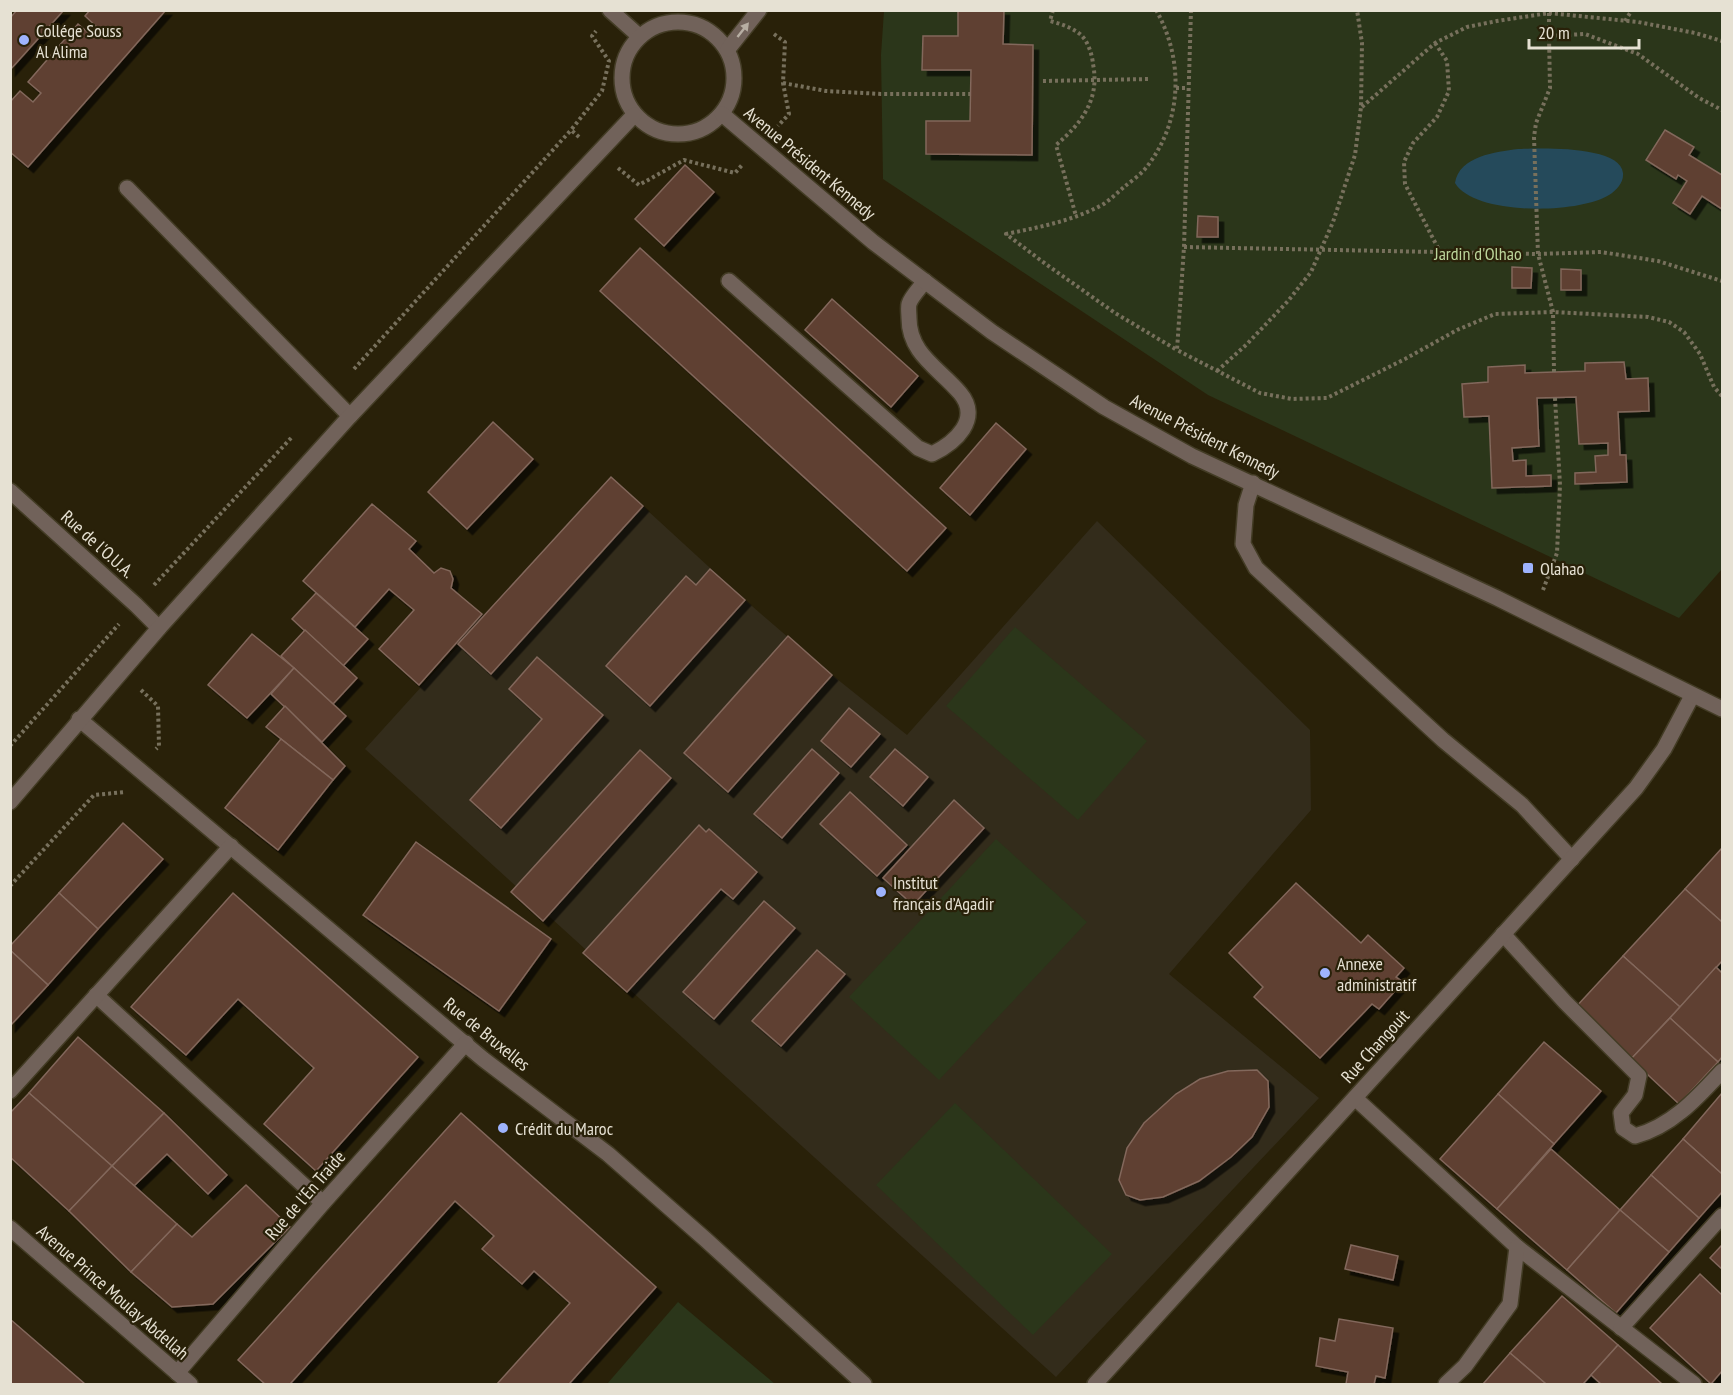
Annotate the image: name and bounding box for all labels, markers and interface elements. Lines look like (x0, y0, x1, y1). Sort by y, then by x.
scale bar (1529, 12, 1638, 50)
place label: Collége Souss Al Alima (36, 19, 122, 63)
text: 20 m (1538, 21, 1570, 44)
one-way arrow (736, 22, 749, 38)
marker: Collége Souss Al Alima (17, 33, 31, 47)
street label: Avenue Président Kennedy (740, 101, 881, 225)
park label: Jardin d'Olhao (1433, 242, 1522, 265)
street label: Avenue Président Kennedy (1126, 388, 1284, 484)
street label: Rue de l'O.U.A. (57, 505, 139, 583)
place label: Olahao (1540, 557, 1584, 580)
marker: Olahao (1521, 561, 1535, 575)
place label: Institut français d’Agadir (893, 871, 994, 915)
marker: Institut français d’Agadir (874, 885, 888, 899)
place label: Annexe administratif (1337, 952, 1417, 996)
marker: Annexe administratif (1318, 966, 1332, 980)
street label: Rue de Bruxelles (439, 992, 535, 1076)
street label: Rue Changouit (1336, 1004, 1414, 1088)
place label: Crédit du Maroc (515, 1117, 614, 1140)
marker: Crédit du Maroc (496, 1121, 510, 1135)
street label: Rue de l'En Traide (260, 1146, 350, 1244)
street label: Avenue Prince Moulay Abdellah (32, 1220, 194, 1364)

